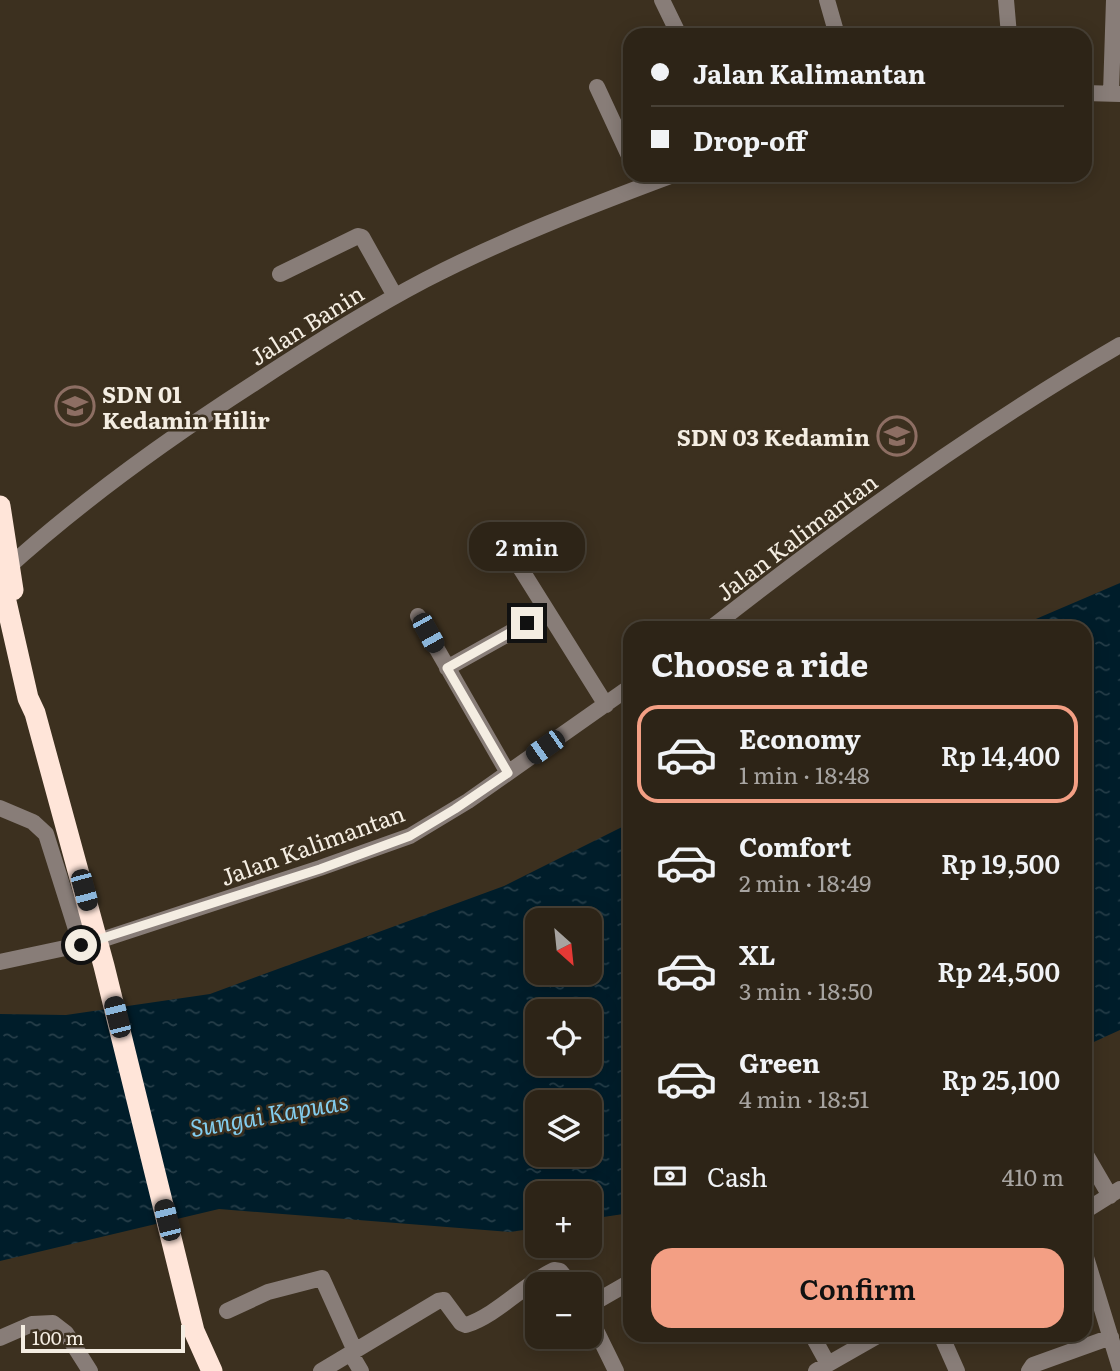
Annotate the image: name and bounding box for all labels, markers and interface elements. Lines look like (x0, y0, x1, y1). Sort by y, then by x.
text: Jalan Kalimantan (693, 53, 926, 92)
text: Drop-off (693, 120, 806, 159)
street label: Jalan Banin (242, 275, 370, 373)
place label: SDN 01 Kedamin Hilir (102, 376, 270, 436)
school or university icon: SDN 01 Kedamin Hilir (54, 385, 96, 427)
school or university icon: SDN 03 Kedamin (876, 415, 918, 457)
place label: SDN 03 Kedamin (677, 419, 870, 453)
street label: Jalan Kalimantan (708, 464, 884, 608)
callout: 2 min (469, 522, 585, 570)
text: 2 min (495, 529, 559, 563)
route end (511, 607, 543, 639)
car (409, 610, 448, 656)
text: Choose a ride (651, 639, 868, 687)
text: Economy (739, 718, 861, 757)
icon: car (655, 723, 718, 786)
car (522, 726, 569, 768)
text: Rp 14,400 (941, 735, 1060, 774)
text: 1 min · 18:48 (739, 757, 870, 791)
street label: Jalan Kalimantan (215, 795, 409, 893)
text: Comfort (739, 826, 851, 865)
icon: car (655, 831, 718, 894)
text: Rp 19,500 (941, 843, 1060, 882)
text: 2 min · 18:49 (739, 865, 871, 899)
car (69, 867, 100, 913)
north arrow (525, 908, 602, 985)
map controls (525, 908, 602, 1349)
route start (65, 929, 97, 961)
text: XL (739, 934, 776, 973)
icon: car (655, 939, 718, 1002)
text: Rp 24,500 (937, 951, 1060, 990)
text: 3 min · 18:50 (739, 973, 873, 1007)
car (102, 994, 133, 1040)
button: locate (525, 999, 602, 1076)
text: Green (739, 1042, 820, 1081)
icon: car (655, 1047, 718, 1110)
text: Rp 25,100 (942, 1059, 1060, 1098)
text: 4 min · 18:51 (739, 1081, 869, 1115)
water label: Sungai Kapuas (187, 1082, 351, 1144)
button: layers (525, 1090, 602, 1167)
text: Cash (707, 1156, 768, 1195)
icon: cash (651, 1157, 689, 1195)
text: 410 m (1002, 1159, 1064, 1193)
button: + (525, 1181, 602, 1258)
car (152, 1197, 183, 1243)
button: Confirm (651, 1248, 1064, 1328)
button: − (525, 1272, 602, 1349)
scale bar (21, 1322, 186, 1354)
text: 100 m (32, 1323, 84, 1351)

